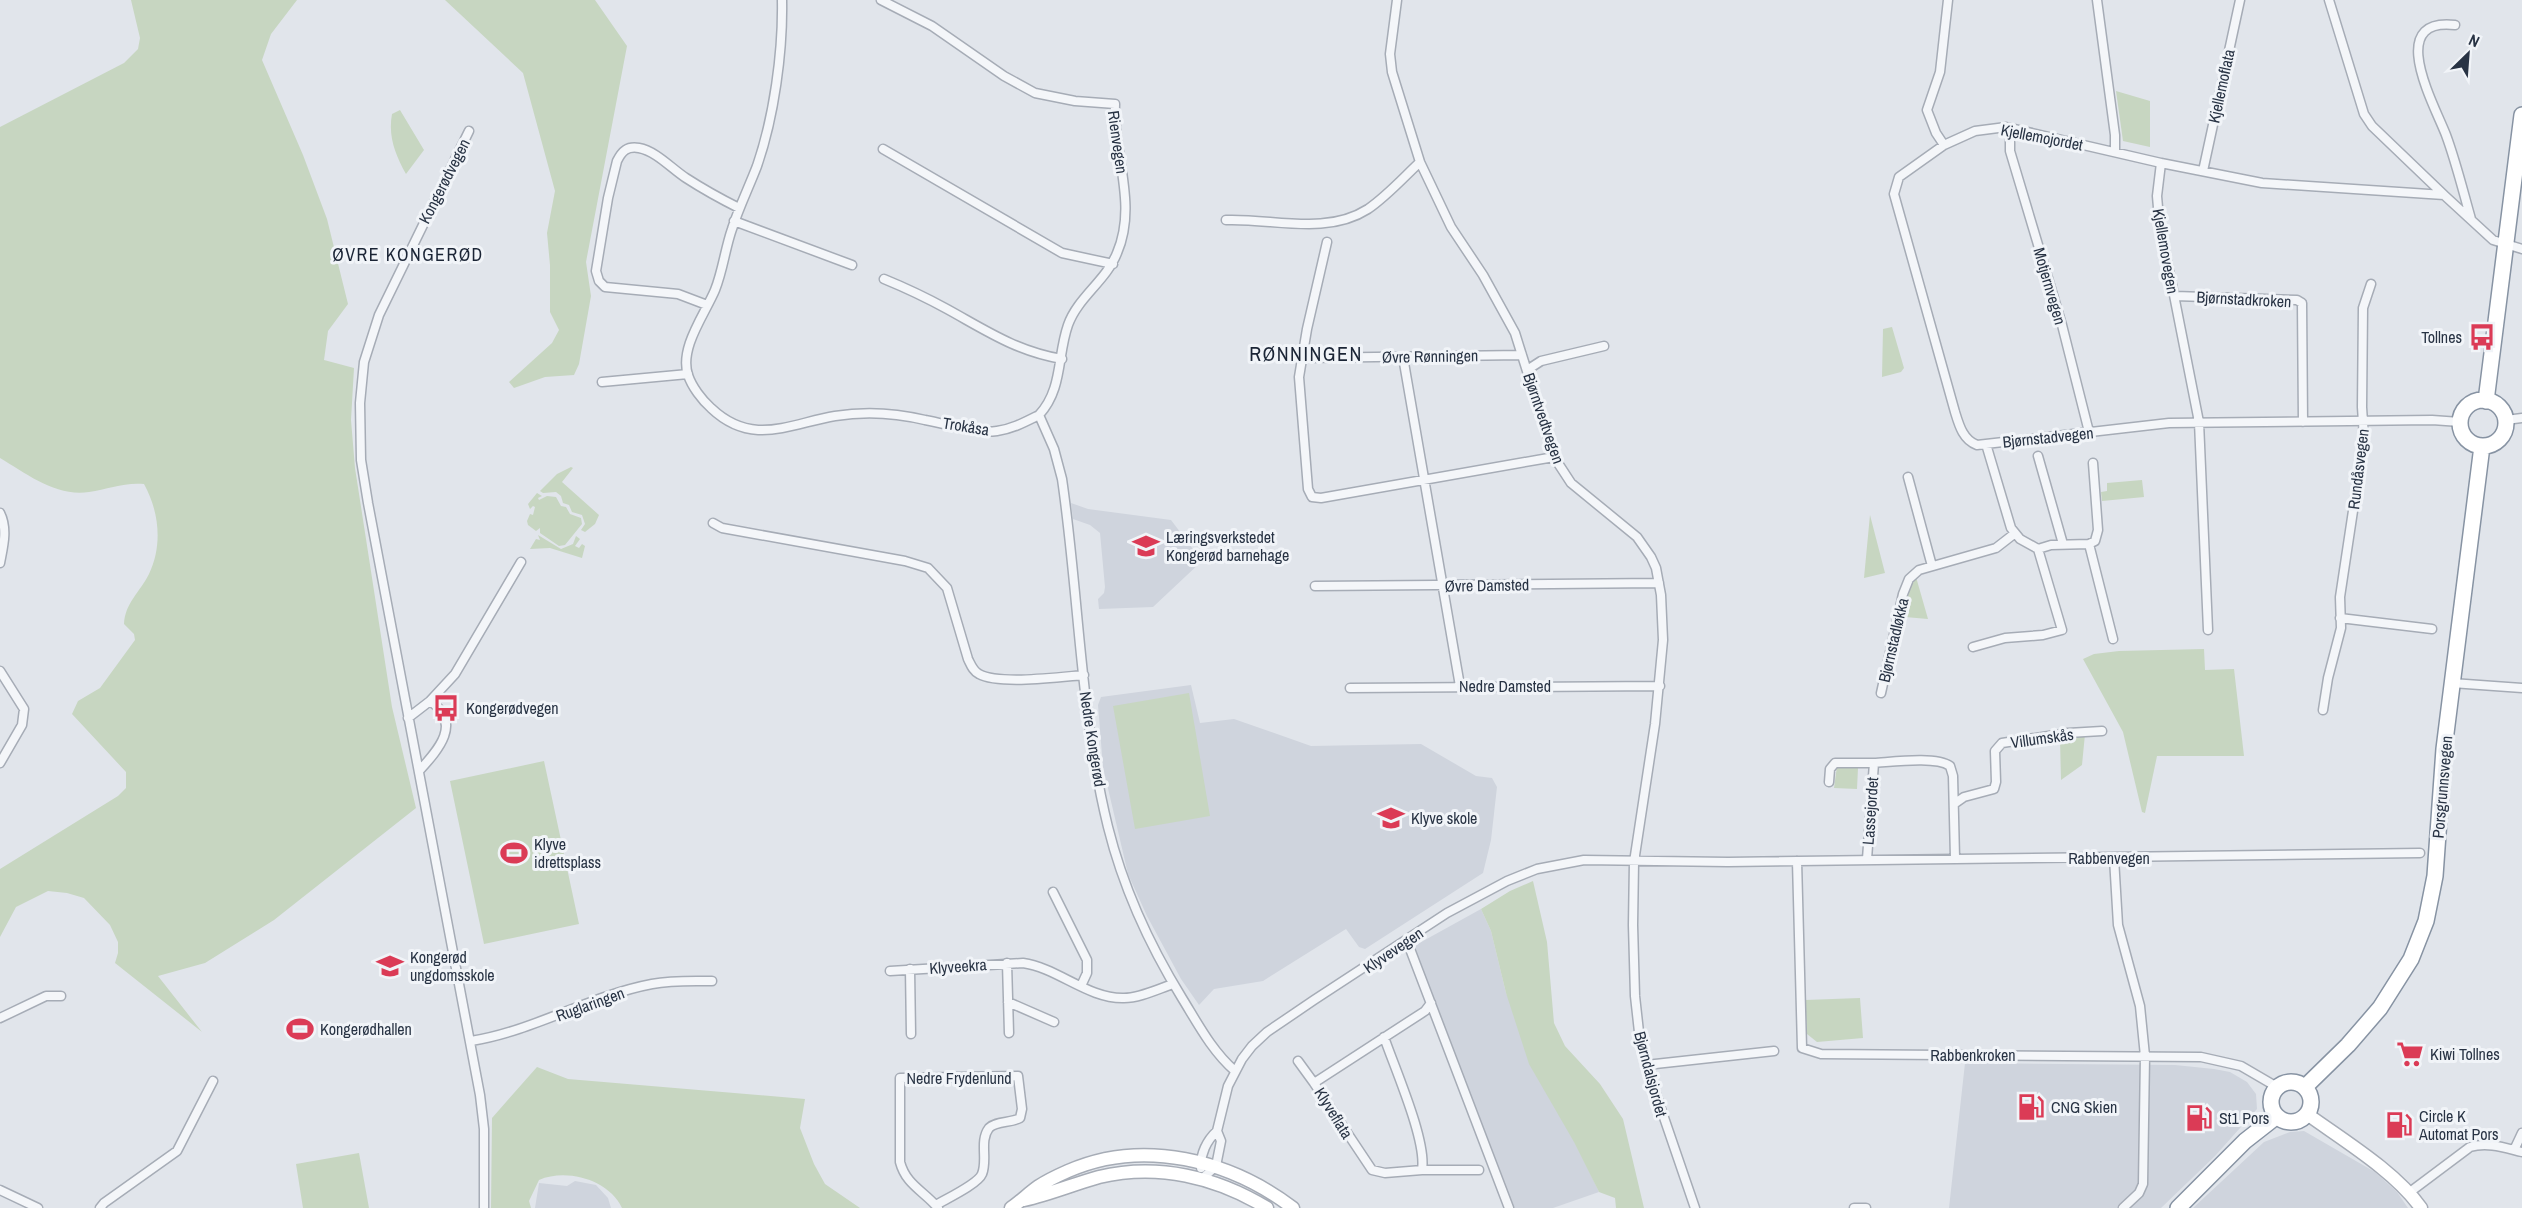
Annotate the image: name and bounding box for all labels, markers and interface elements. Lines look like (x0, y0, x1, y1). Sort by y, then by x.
north arrow (2438, 24, 2498, 84)
text: N (2465, 28, 2483, 52)
street label: Kjellemoflata (2202, 46, 2240, 125)
street label: Rienvegen (1103, 109, 1133, 175)
street label: Kjellemojordet (1999, 118, 2085, 156)
street label: Kongerødvegen (413, 135, 475, 227)
street label: Kjellemovegen (2148, 207, 2184, 295)
district label: ØVRE KONGERØD (332, 242, 484, 267)
street label: Motjernvegen (2028, 245, 2072, 327)
street label: Bjørnstadkroken (2196, 286, 2292, 312)
bus stop icon: Tollnes (2467, 322, 2497, 352)
place label: Tollnes (2421, 326, 2462, 348)
district label: RØNNINGEN (1249, 340, 1363, 367)
street label: Øvre Rønningen (1382, 344, 1478, 368)
street label: Bjørntvedtvegen (1518, 370, 1570, 466)
street label: Trokåsa (941, 411, 992, 441)
street label: Bjørnstadvegen (2002, 421, 2094, 453)
street label: Rundåsvegen (2342, 427, 2374, 511)
place label: Læringsverkstedet Kongerød barnehage (1166, 526, 1289, 566)
school or university icon: Læringsverkstedet Kongerød barnehage (1131, 531, 1161, 561)
street label: Øvre Damsted (1445, 573, 1529, 597)
street label: Bjørnstadløkka (1873, 595, 1914, 684)
street label: Nedre Damsted (1459, 675, 1551, 697)
street label: Nedre Kongerød (1075, 690, 1111, 788)
bus stop icon: Kongerødvegen (431, 693, 461, 723)
place label: Kongerødvegen (466, 697, 559, 719)
street label: Villumskås (2009, 723, 2075, 753)
street label: Porsgrunnsvegen (2427, 735, 2457, 839)
street label: Lassejordet (1857, 776, 1883, 846)
school or university icon: Klyve skole (1376, 803, 1406, 833)
place label: Klyve skole (1411, 807, 1477, 829)
place label: Klyve idrettsplass (534, 833, 601, 873)
sports icon: Klyve idrettsplass (499, 838, 529, 868)
street label: Rabbenvegen (2068, 847, 2150, 869)
street label: Klyvevegen (1359, 922, 1427, 978)
place label: Kongerød ungdomsskole (410, 946, 495, 986)
school or university icon: Kongerød ungdomsskole (375, 951, 405, 981)
street label: Klyveekra (928, 953, 988, 979)
street label: Ruglaringen (553, 981, 627, 1027)
sports icon: Kongerødhallen (285, 1014, 315, 1044)
place label: Kongerødhallen (320, 1018, 412, 1040)
street label: Bjørndalsjordet (1629, 1029, 1673, 1119)
supermarket icon: Kiwi Tollnes (2395, 1039, 2425, 1069)
place label: Kiwi Tollnes (2430, 1043, 2500, 1065)
street label: Rabbenkroken (1930, 1044, 2016, 1066)
street label: Nedre Frydenlund (906, 1067, 1012, 1089)
street label: Klyveflata (1310, 1083, 1359, 1144)
fuel station icon: CNG Skien (2016, 1092, 2046, 1122)
place label: CNG Skien (2051, 1096, 2117, 1118)
fuel station icon: St1 Pors (2184, 1103, 2214, 1133)
place label: Circle K Automat Pors (2418, 1105, 2499, 1145)
place label: St1 Pors (2219, 1107, 2269, 1129)
fuel station icon: Circle K Automat Pors (2384, 1110, 2414, 1140)

